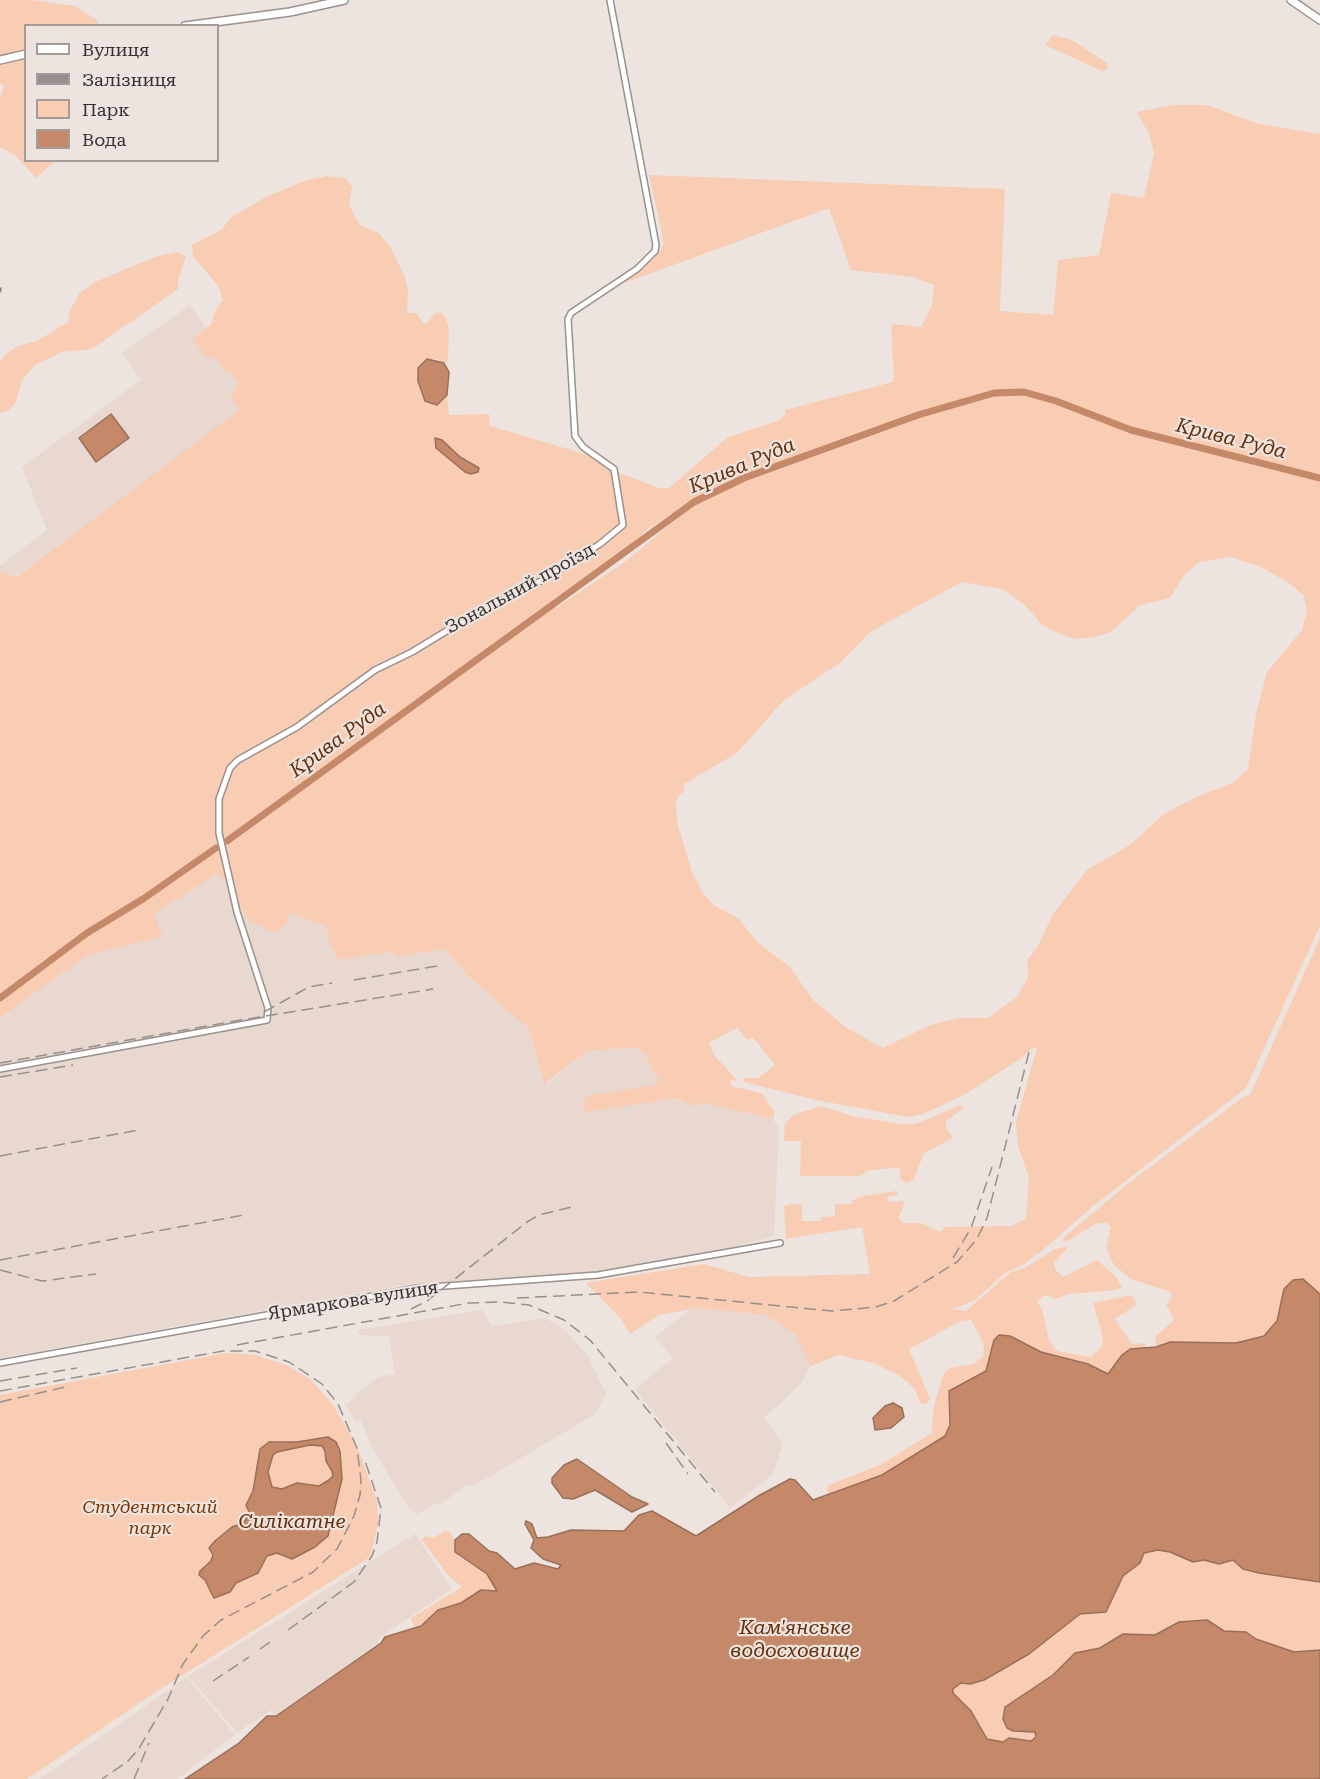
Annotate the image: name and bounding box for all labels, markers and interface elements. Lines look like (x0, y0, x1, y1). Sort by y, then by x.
legend (24, 24, 219, 162)
text: Вулиця (82, 39, 149, 60)
text: Залізниця (82, 69, 176, 90)
text: Парк (82, 99, 130, 120)
text: Вода (82, 129, 126, 150)
water label: Крива Руда (1173, 414, 1289, 464)
water label: Крива Руда (685, 433, 799, 499)
street label: Зональний проїзд (442, 539, 598, 639)
water label: Крива Руда (285, 697, 391, 783)
street label: Ярмаркова вулиця (266, 1277, 440, 1325)
park label: Студентський парк (82, 1497, 218, 1540)
water label: Силікатне (238, 1510, 346, 1534)
water label: Кам'янське водосховище (730, 1616, 860, 1663)

